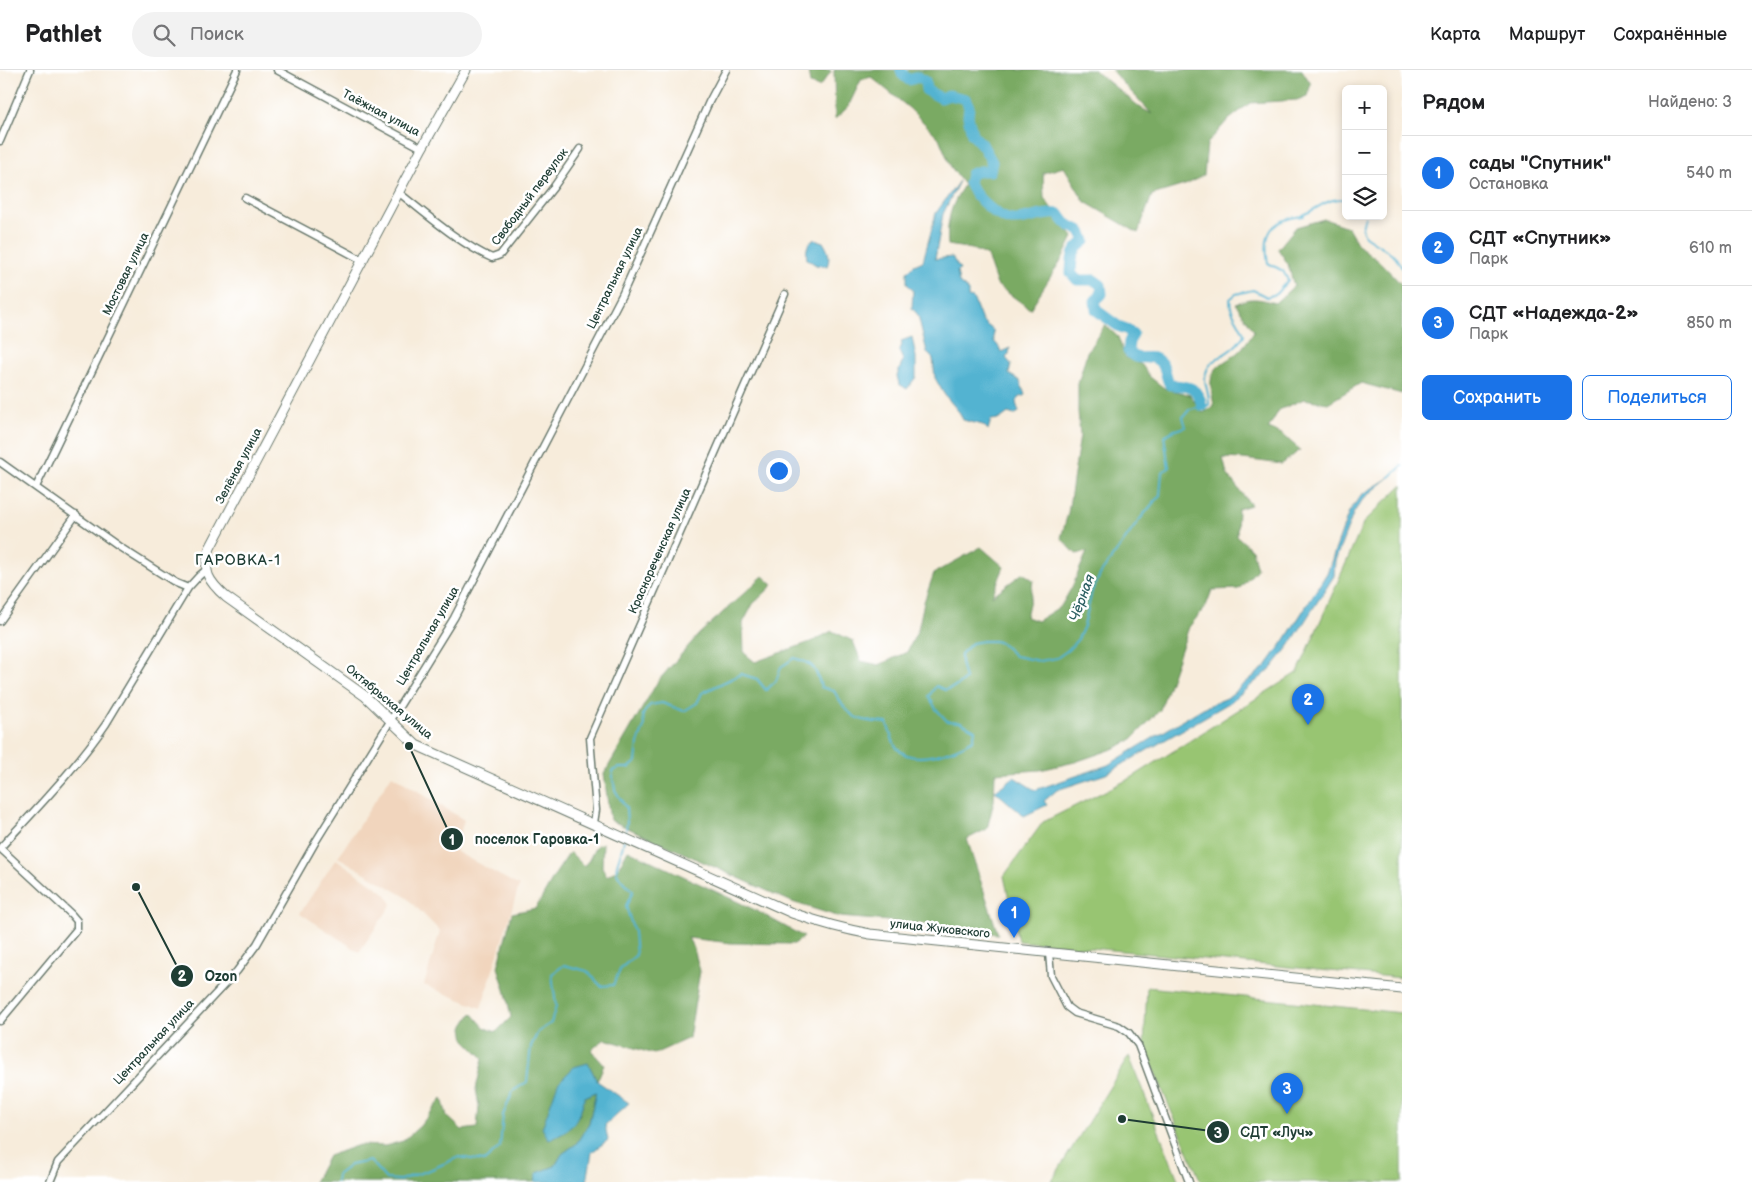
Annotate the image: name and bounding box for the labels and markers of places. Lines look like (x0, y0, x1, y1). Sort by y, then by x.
pin: 2 (1292, 684, 1324, 725)
callout: поселок Гаровка-1 (440, 825, 609, 854)
pin: 1 (998, 897, 1030, 938)
callout: Ozon (170, 961, 247, 990)
pin: 3 (1271, 1073, 1303, 1114)
callout: СДТ «Луч» (1205, 1118, 1324, 1147)

